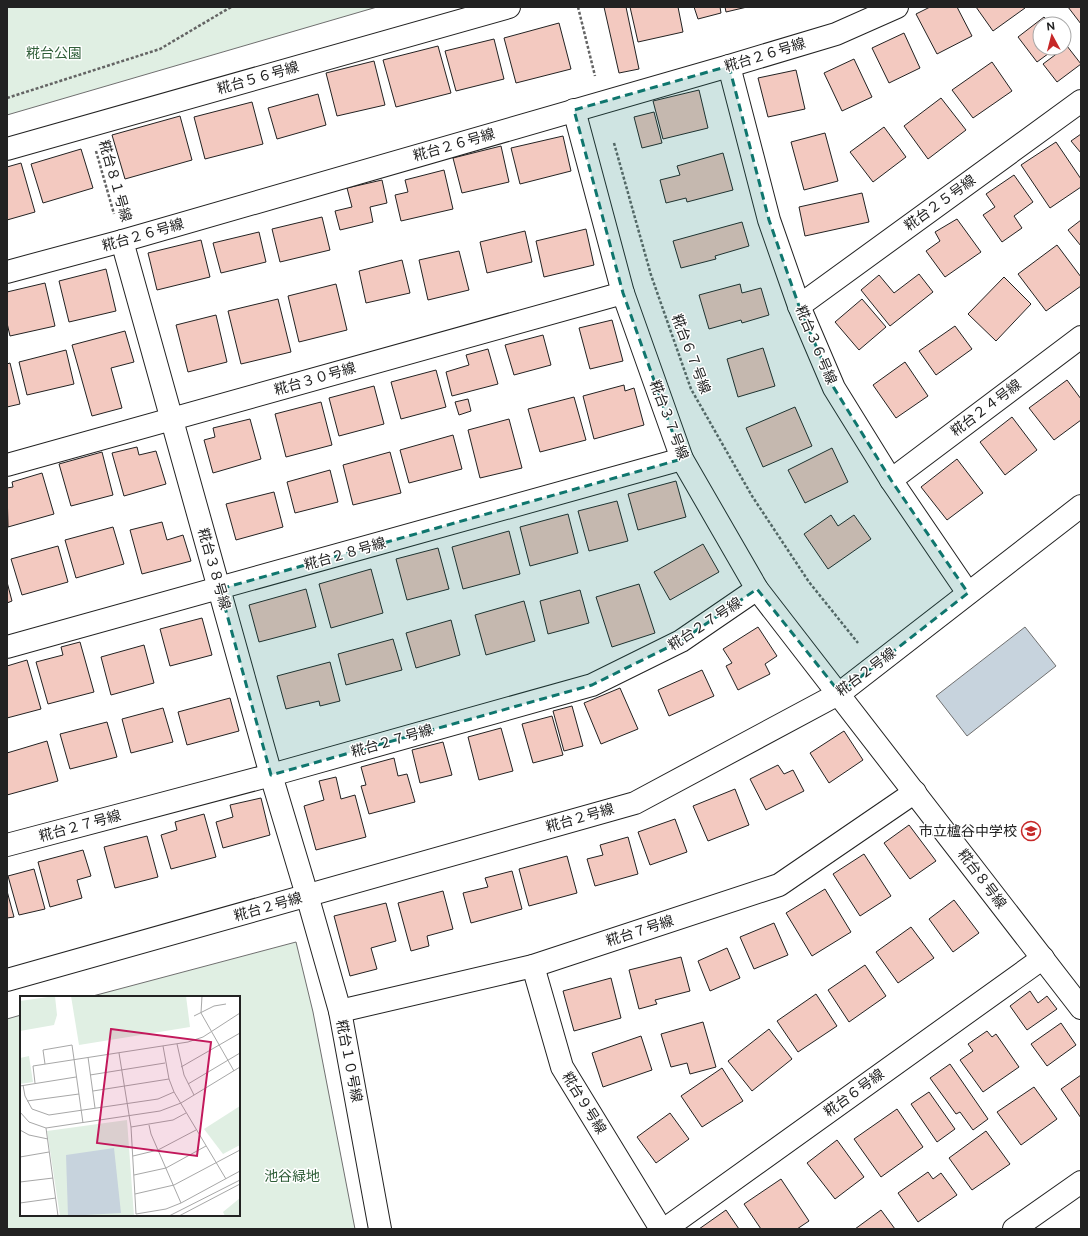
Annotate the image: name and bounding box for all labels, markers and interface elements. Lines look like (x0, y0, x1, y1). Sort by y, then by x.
north arrow (1032, 16, 1072, 56)
text: N (1046, 20, 1056, 34)
street label: 糀台２６号線 (722, 35, 808, 75)
park label: 糀台公園 (26, 45, 82, 62)
street label: 糀台５６号線 (215, 58, 301, 98)
street label: 糀台２６号線 (411, 125, 497, 165)
street label: 糀台８１号線 (95, 138, 135, 224)
street label: 糀台２５号線 (901, 171, 979, 235)
street label: 糀台２６号線 (100, 215, 186, 255)
street label: 糀台３６号線 (792, 303, 840, 387)
street label: 糀台６７号線 (668, 312, 714, 396)
street label: 糀台３０号線 (272, 359, 358, 399)
street label: 糀台２４号線 (947, 376, 1025, 440)
street label: 糀台３７号線 (646, 378, 692, 462)
street label: 糀台３８号線 (194, 526, 234, 612)
street label: 糀台２８号線 (302, 534, 388, 574)
street label: 糀台２７号線 (665, 594, 745, 654)
street label: 糀台２号線 (833, 644, 899, 700)
street label: 糀台２７号線 (349, 721, 435, 761)
street label: 糀台２号線 (544, 800, 616, 836)
street label: 糀台２７号線 (37, 807, 123, 845)
school or university icon: 市立櫨谷中学校 (1020, 820, 1042, 842)
place label: 市立櫨谷中学校 (919, 823, 1017, 840)
street label: 糀台８号線 (954, 846, 1010, 912)
street label: 糀台２号線 (232, 889, 304, 925)
street label: 糀台７号線 (604, 912, 676, 950)
inset map (20, 996, 240, 1216)
street label: 糀台１０号線 (333, 1018, 365, 1104)
street label: 糀台６号線 (821, 1066, 887, 1120)
street label: 糀台９号線 (558, 1069, 610, 1137)
park label: 池谷緑地 (264, 1168, 320, 1185)

